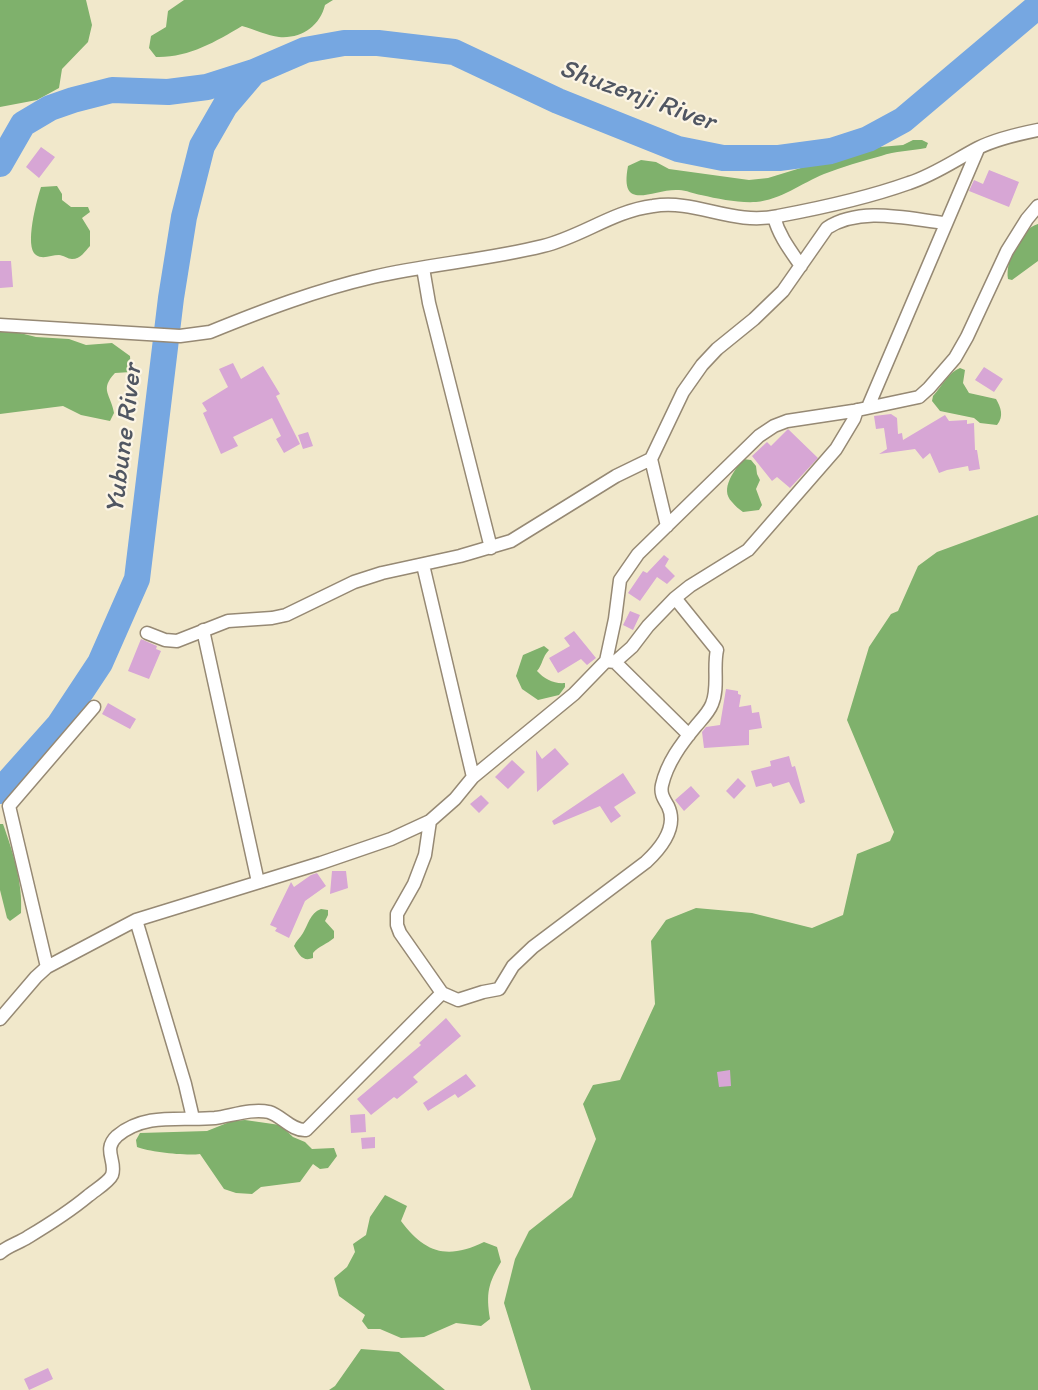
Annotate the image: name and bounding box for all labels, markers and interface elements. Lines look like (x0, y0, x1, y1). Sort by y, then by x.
water label: Shuzenji River (555, 53, 719, 139)
water label: Yubune River (100, 362, 150, 516)

